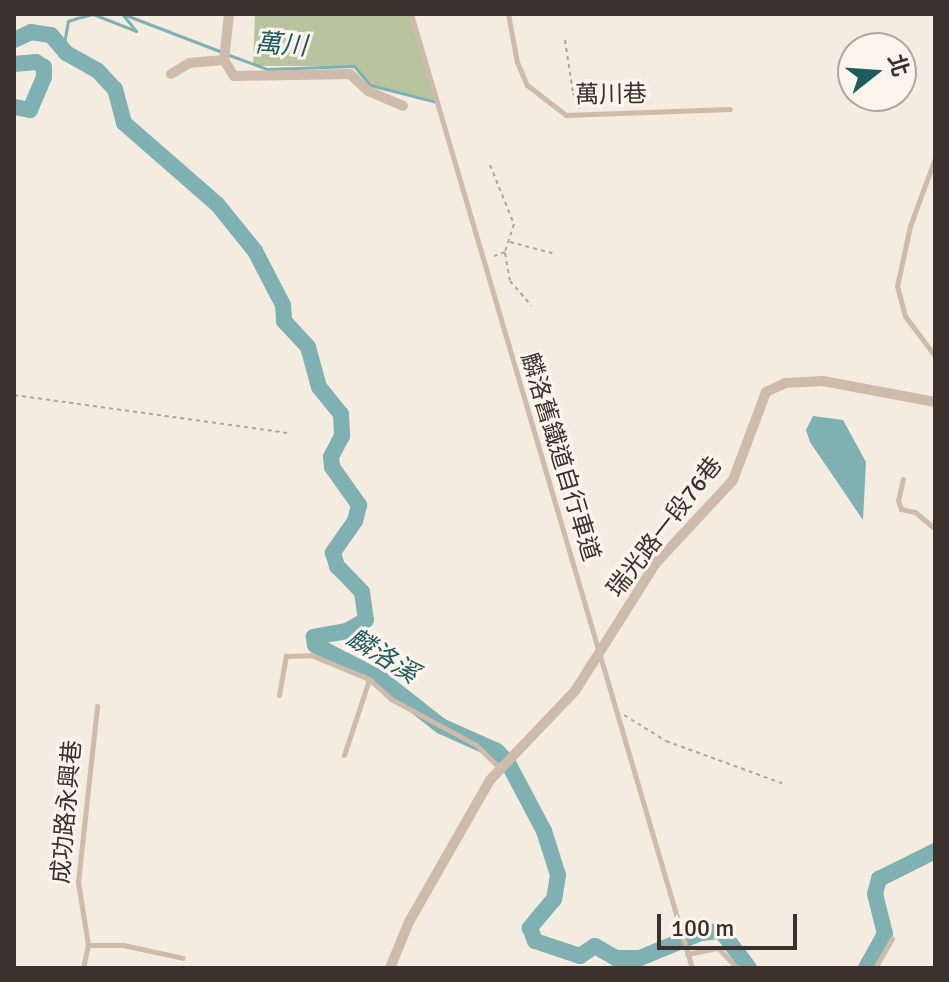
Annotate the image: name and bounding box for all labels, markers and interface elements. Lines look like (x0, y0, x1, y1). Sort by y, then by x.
water label: 萬川 (254, 29, 308, 63)
north arrow (837, 32, 917, 112)
text: 北 (882, 51, 915, 80)
street label: 萬川巷 (575, 80, 647, 110)
street label: 麟洛舊鐵道自行車道 (515, 350, 605, 564)
street label: 瑞光路一段76巷 (601, 451, 729, 603)
water label: 麟洛溪 (341, 623, 423, 691)
street label: 成功路永興巷 (46, 739, 88, 885)
scale bar (661, 898, 801, 948)
text: 100 m (671, 913, 734, 943)

